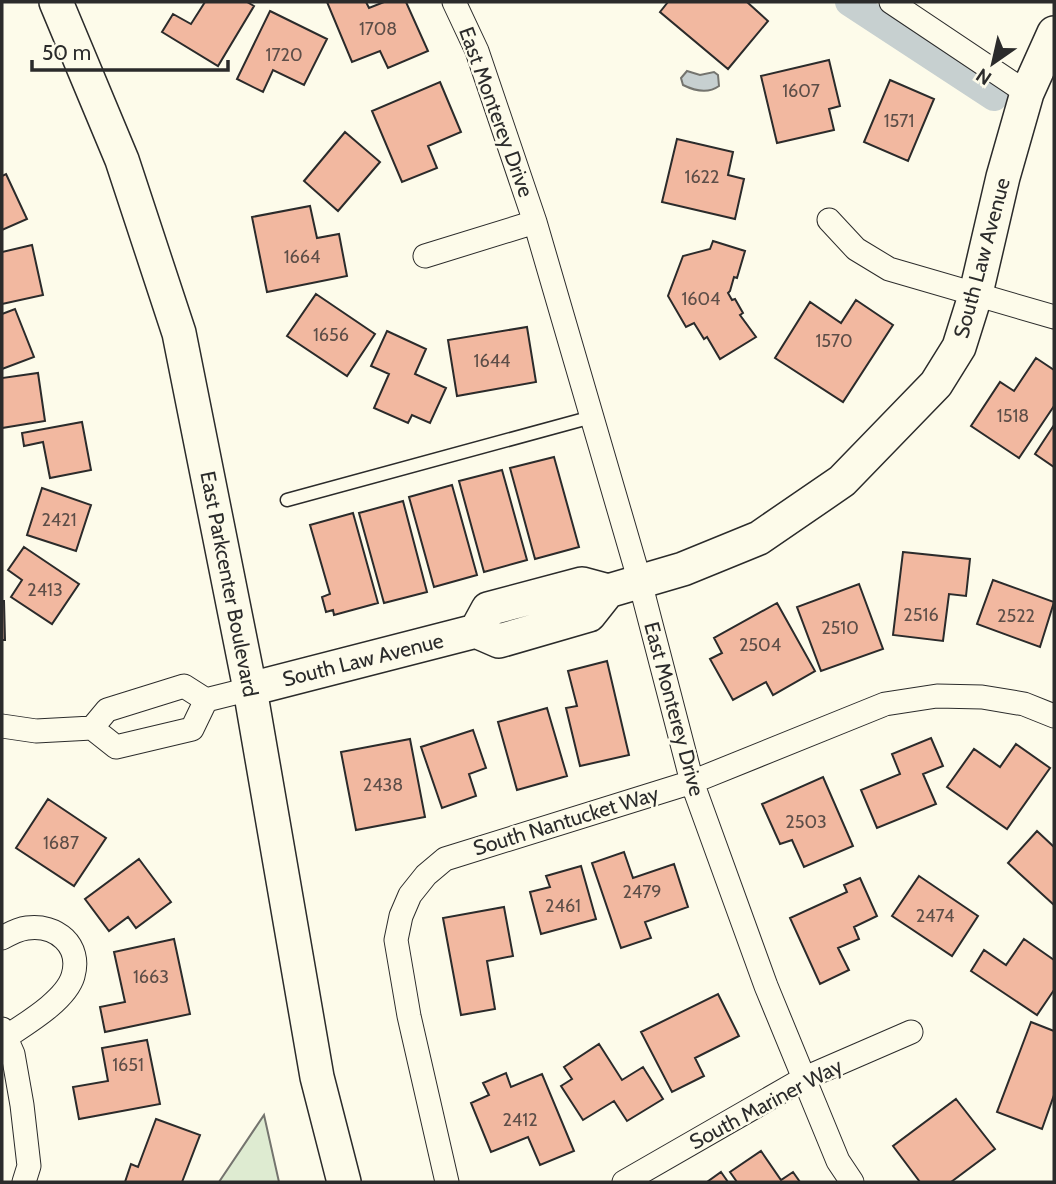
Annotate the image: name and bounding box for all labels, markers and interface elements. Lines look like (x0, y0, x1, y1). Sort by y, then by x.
house number: 1708 (359, 18, 397, 40)
street label: East Monterey Drive (454, 23, 539, 201)
scale bar (32, 28, 228, 72)
north arrow (958, 28, 1028, 98)
text: 50 m (42, 40, 91, 65)
house number: 1720 (266, 44, 302, 66)
text: N (972, 63, 996, 90)
house number: 1607 (782, 80, 820, 102)
house number: 1571 (884, 110, 914, 132)
house number: 1622 (685, 166, 719, 188)
street label: South Law Avenue (948, 175, 1015, 341)
house number: 1664 (284, 246, 320, 268)
house number: 1604 (681, 288, 721, 310)
house number: 1656 (313, 324, 349, 346)
house number: 1570 (815, 330, 853, 352)
house number: 1644 (474, 350, 510, 372)
house number: 1518 (997, 405, 1029, 427)
street label: East Parkcenter Boulevard (195, 469, 264, 699)
house number: 2421 (41, 509, 77, 531)
house number: 2413 (27, 579, 63, 601)
house number: 2516 (903, 604, 939, 626)
house number: 2522 (997, 605, 1035, 627)
house number: 2510 (821, 617, 859, 639)
street label: East Monterey Drive (639, 619, 710, 799)
street label: South Law Avenue (280, 627, 446, 692)
house number: 2504 (739, 634, 781, 656)
house number: 2438 (363, 774, 403, 796)
street label: South Nantucket Way (470, 780, 662, 861)
house number: 2503 (785, 811, 827, 833)
house number: 1687 (43, 832, 79, 854)
house number: 2479 (622, 881, 662, 903)
house number: 2461 (545, 895, 581, 917)
house number: 2474 (916, 905, 954, 927)
house number: 1663 (133, 966, 169, 988)
street label: South Mariner Way (685, 1053, 847, 1154)
house number: 1651 (112, 1054, 144, 1076)
house number: 2412 (502, 1109, 538, 1131)

